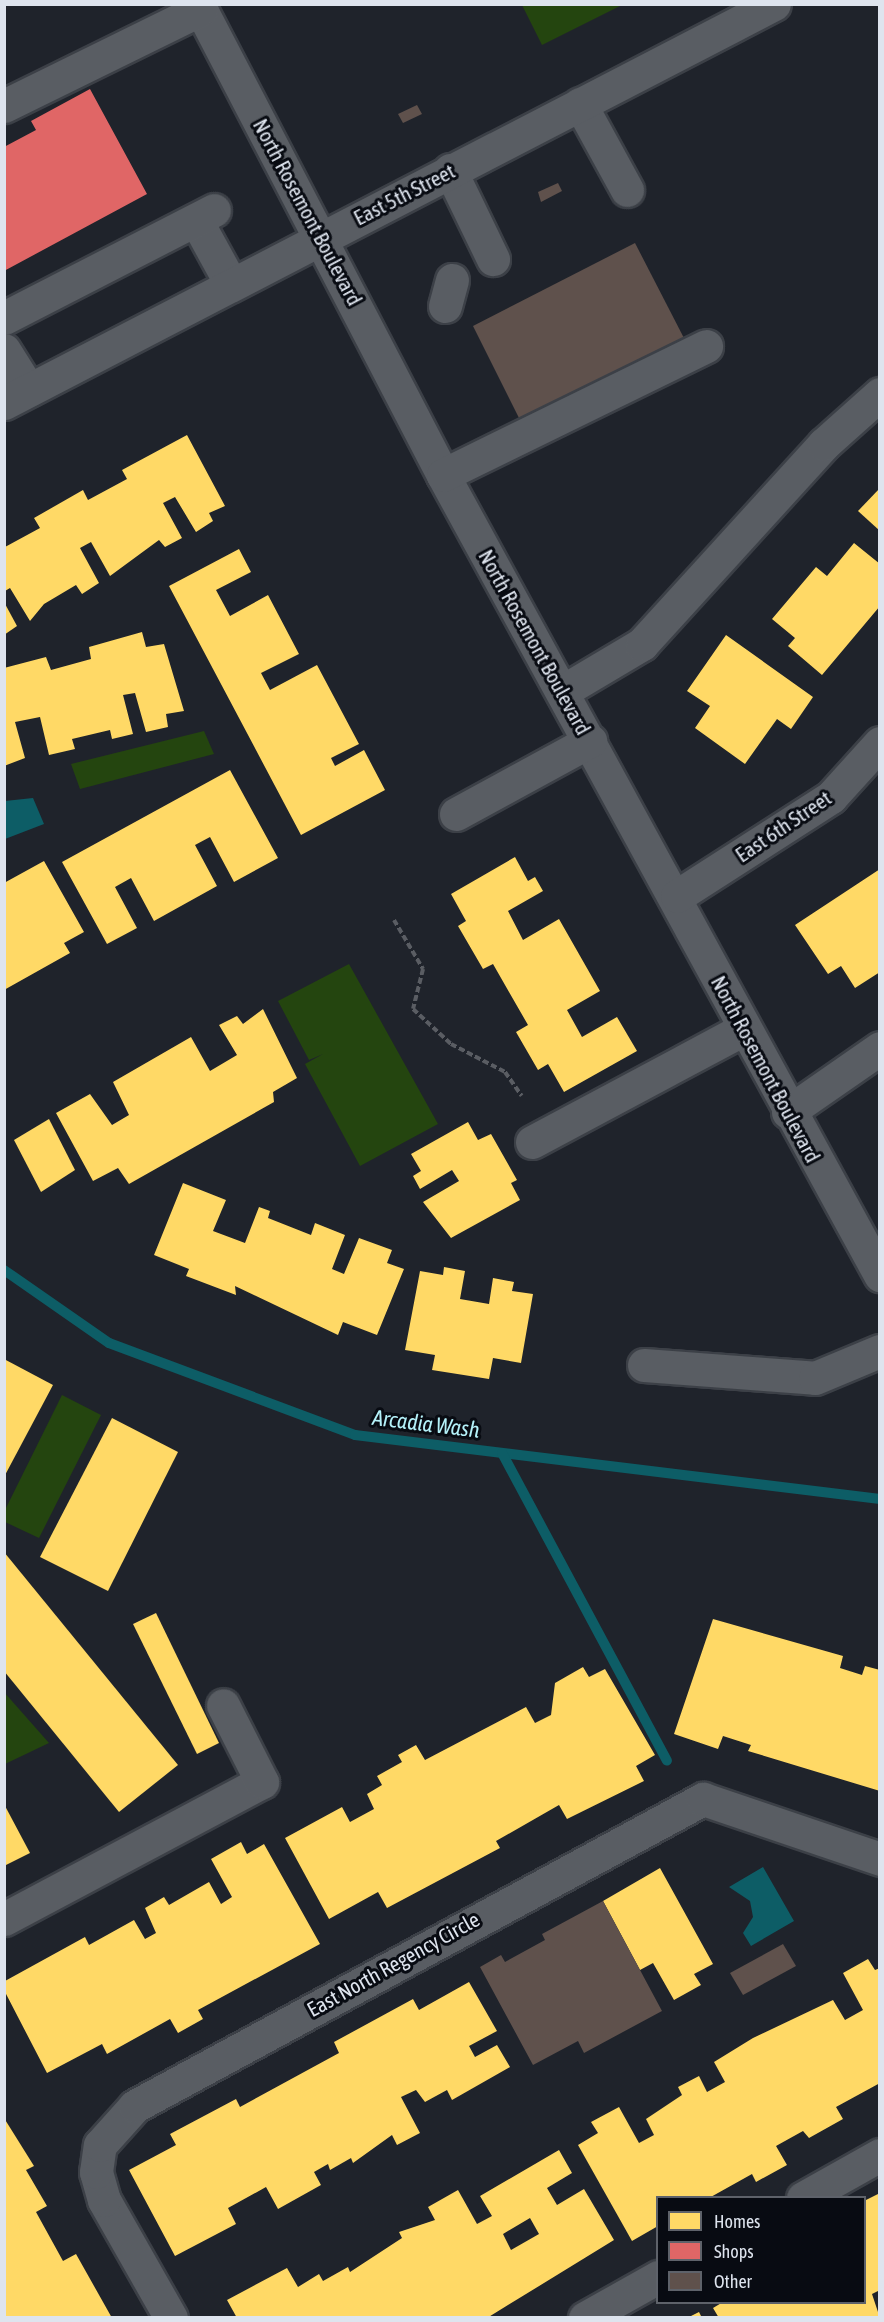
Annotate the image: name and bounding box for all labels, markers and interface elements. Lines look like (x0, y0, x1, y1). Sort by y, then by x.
street label: North Rosemont Boulevard (248, 114, 368, 310)
street label: East 5th Street (349, 158, 459, 230)
street label: North Rosemont Boulevard (474, 545, 596, 739)
street label: East 6th Street (730, 785, 836, 867)
street label: North Rosemont Boulevard (706, 971, 826, 1167)
water label: Arcadia Wash (371, 1404, 481, 1444)
street label: East North Regency Circle (302, 1906, 484, 2022)
legend (656, 2196, 866, 2304)
text: Homes (714, 2211, 760, 2232)
text: Shops (714, 2241, 754, 2262)
text: Other (714, 2271, 752, 2292)

